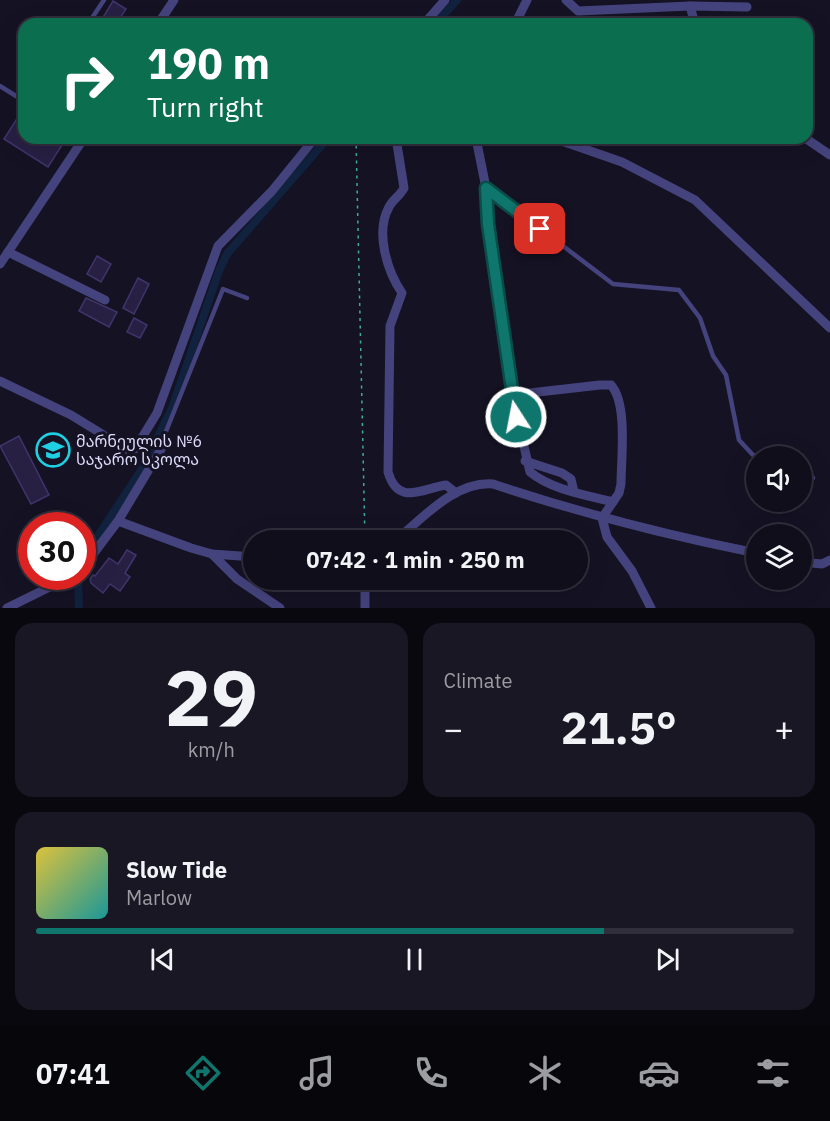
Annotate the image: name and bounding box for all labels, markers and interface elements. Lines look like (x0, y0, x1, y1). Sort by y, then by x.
text: 190 m (147, 36, 270, 91)
icon: right (48, 42, 126, 120)
text: Turn right (147, 89, 264, 124)
pin (514, 203, 565, 254)
icon: arrive (523, 212, 556, 245)
position arrow (484, 385, 548, 449)
place label: მარნეულის №6 საჯარო სკოლა (76, 431, 202, 470)
school or university icon: მარნეულის №6 საჯარო სკოლა (35, 432, 71, 468)
map controls (746, 446, 812, 590)
button: sound (746, 446, 812, 512)
speed limit sign: 30 (18, 512, 96, 590)
button: layers (746, 524, 812, 590)
text: 07:42 · 1 min · 250 m (306, 545, 525, 574)
text: 29 (164, 646, 258, 747)
text: Climate (444, 667, 512, 694)
text: 21.5° (561, 698, 677, 756)
text: − (444, 707, 463, 750)
text: + (774, 707, 794, 750)
text: km/h (188, 736, 235, 763)
text: Slow Tide (126, 855, 227, 884)
text: Marlow (126, 884, 192, 911)
icon: previous (146, 943, 179, 976)
icon: pause (398, 943, 431, 976)
icon: next (651, 943, 684, 976)
icon: directions (182, 1052, 224, 1094)
icon: music (296, 1052, 338, 1094)
icon: phone (410, 1052, 452, 1094)
icon: climate (524, 1052, 566, 1094)
icon: car (638, 1052, 680, 1094)
icon: filters (752, 1052, 794, 1094)
text: 07:41 (36, 1056, 110, 1091)

